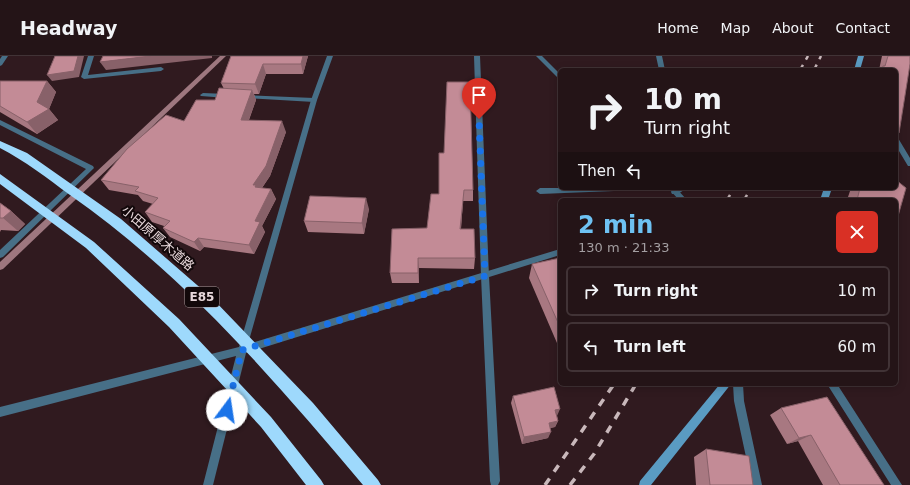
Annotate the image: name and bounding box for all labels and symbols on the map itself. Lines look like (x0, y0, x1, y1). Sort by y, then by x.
pin (462, 78, 496, 119)
street label: 小田原厚木道路 (119, 202, 197, 274)
road number: E85 (185, 287, 219, 307)
position arrow (206, 389, 248, 431)

